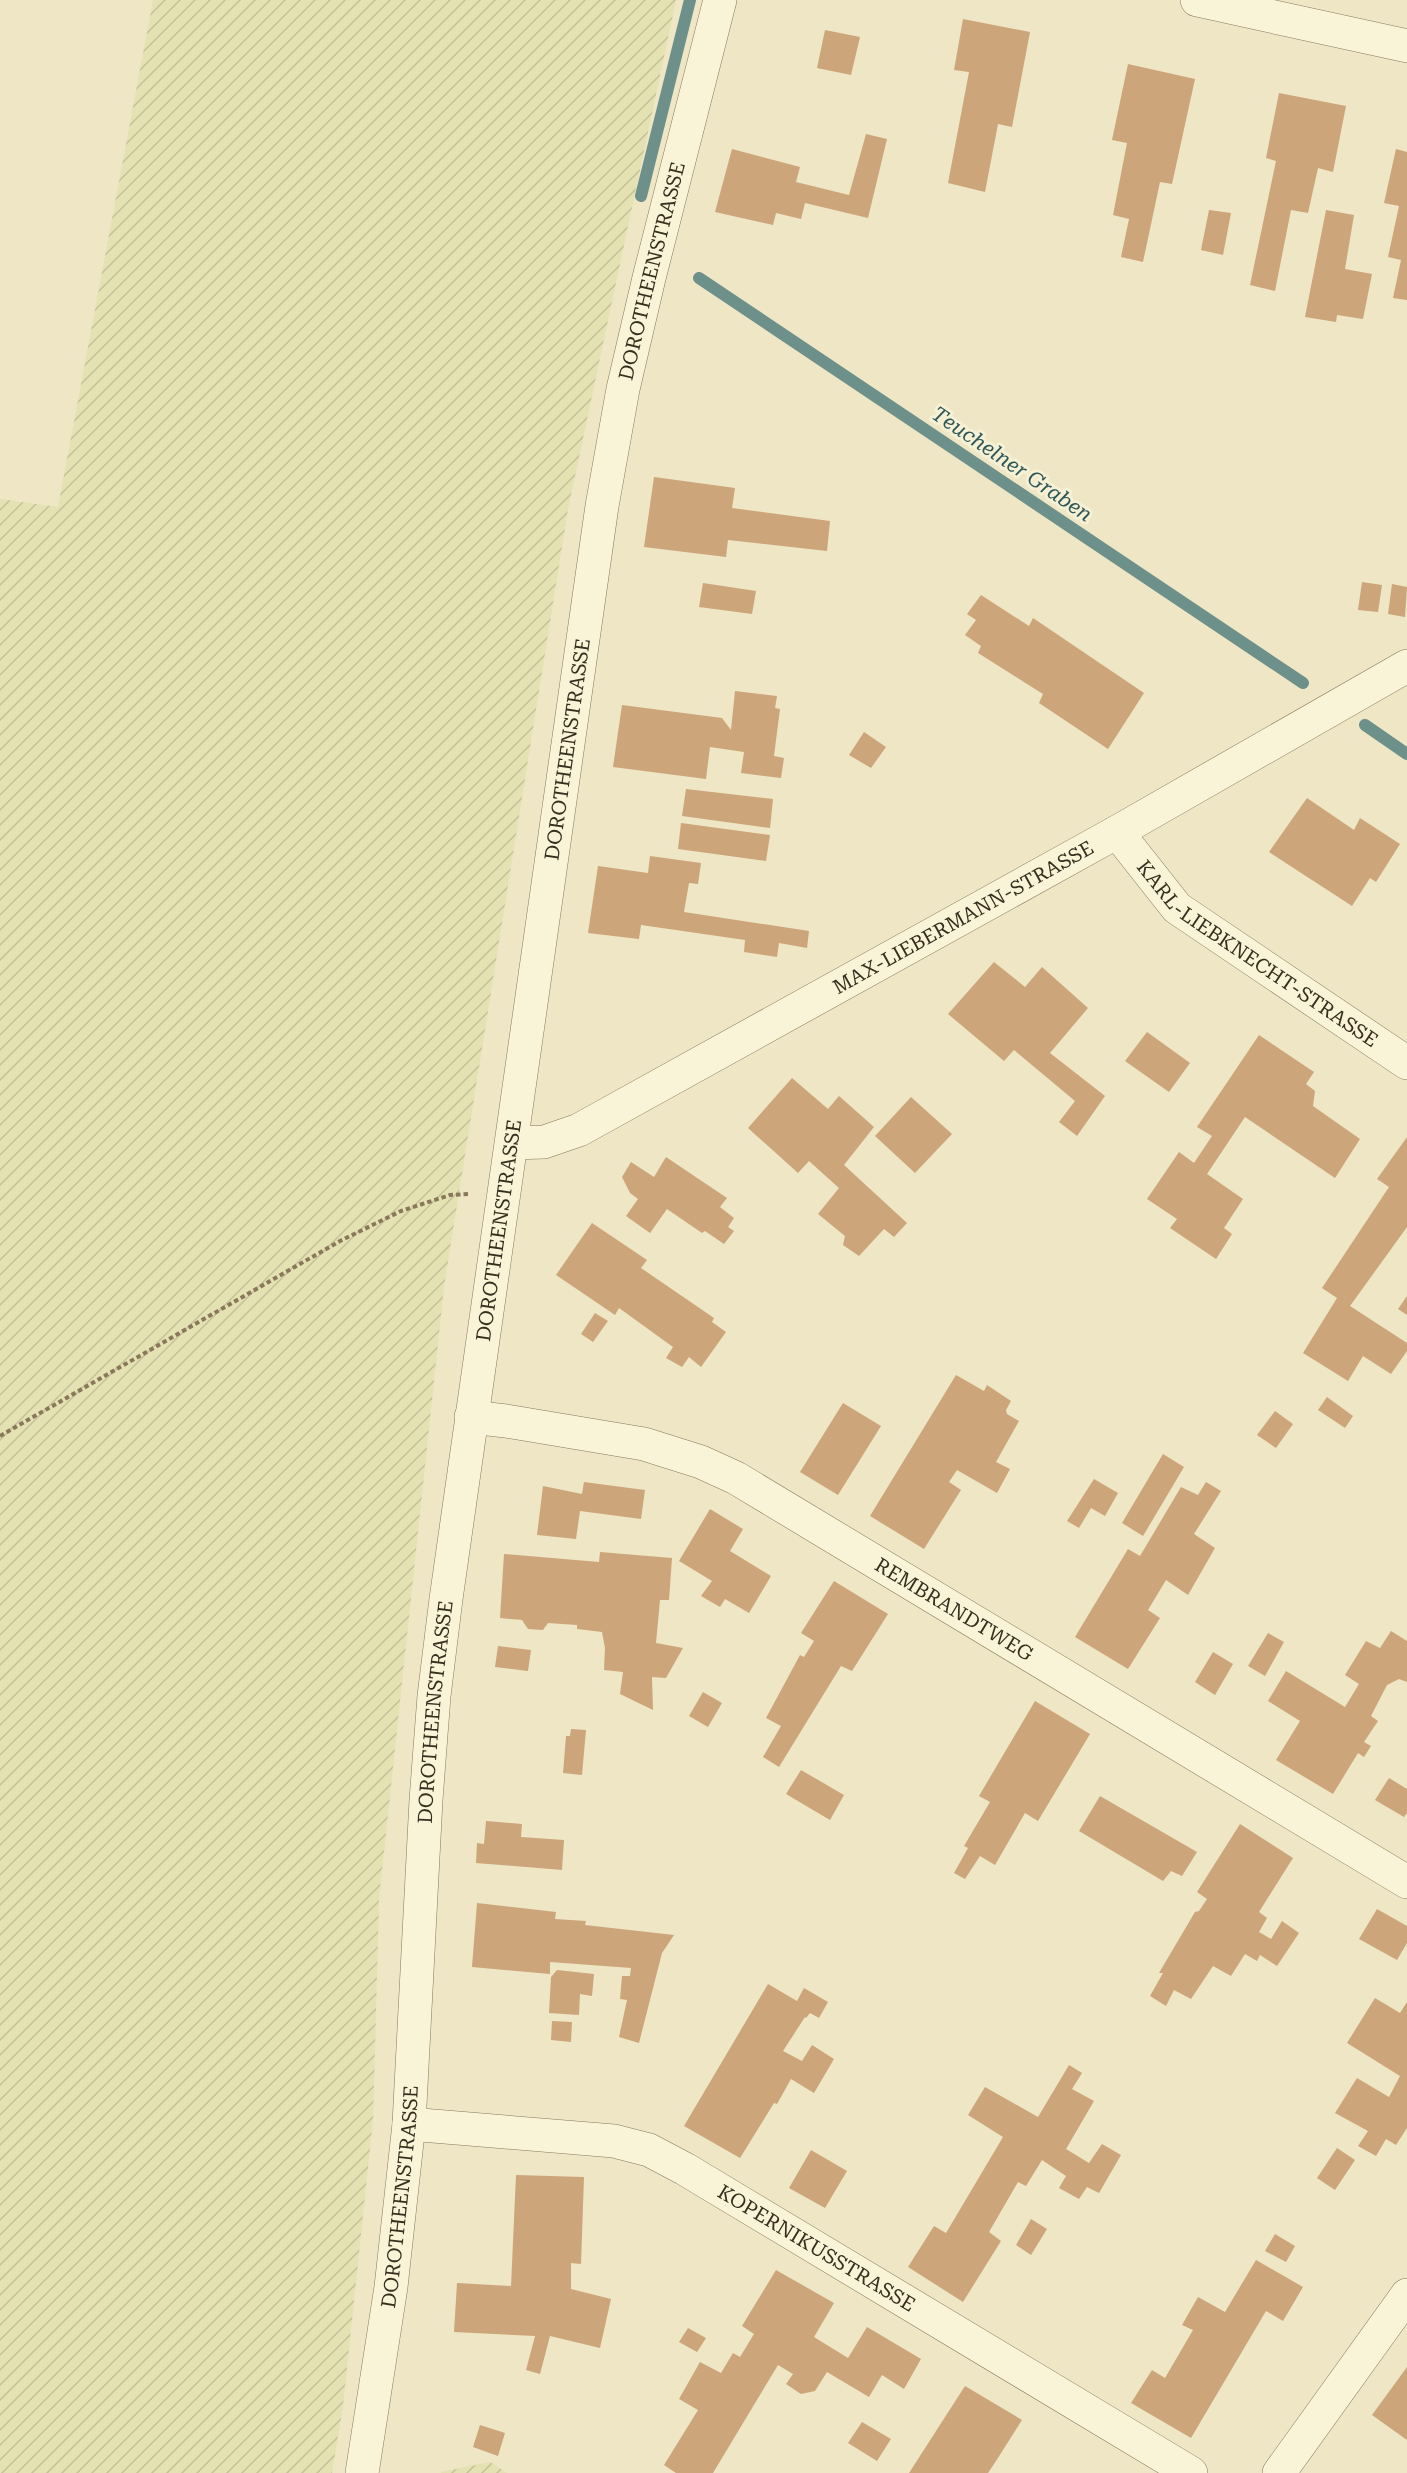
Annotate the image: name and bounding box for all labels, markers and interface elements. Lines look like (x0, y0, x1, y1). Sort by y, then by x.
street label: DOROTHEENSTRASSE (613, 159, 690, 383)
water label: Teuchelner Graben (927, 401, 1097, 527)
street label: DOROTHEENSTRASSE (540, 637, 595, 862)
street label: MAX-LIEBERMANN-STRASSE (828, 835, 1098, 999)
street label: KARL-LIEBKNECHT-STRASSE (1132, 855, 1383, 1052)
street label: DOROTHEENSTRASSE (471, 1118, 526, 1343)
street label: REMBRANDTWEG (871, 1553, 1038, 1666)
street label: DOROTHEENSTRASSE (413, 1599, 458, 1824)
street label: DOROTHEENSTRASSE (376, 2085, 423, 2310)
street label: KOPERNIKUSSTRASSE (713, 2179, 920, 2317)

